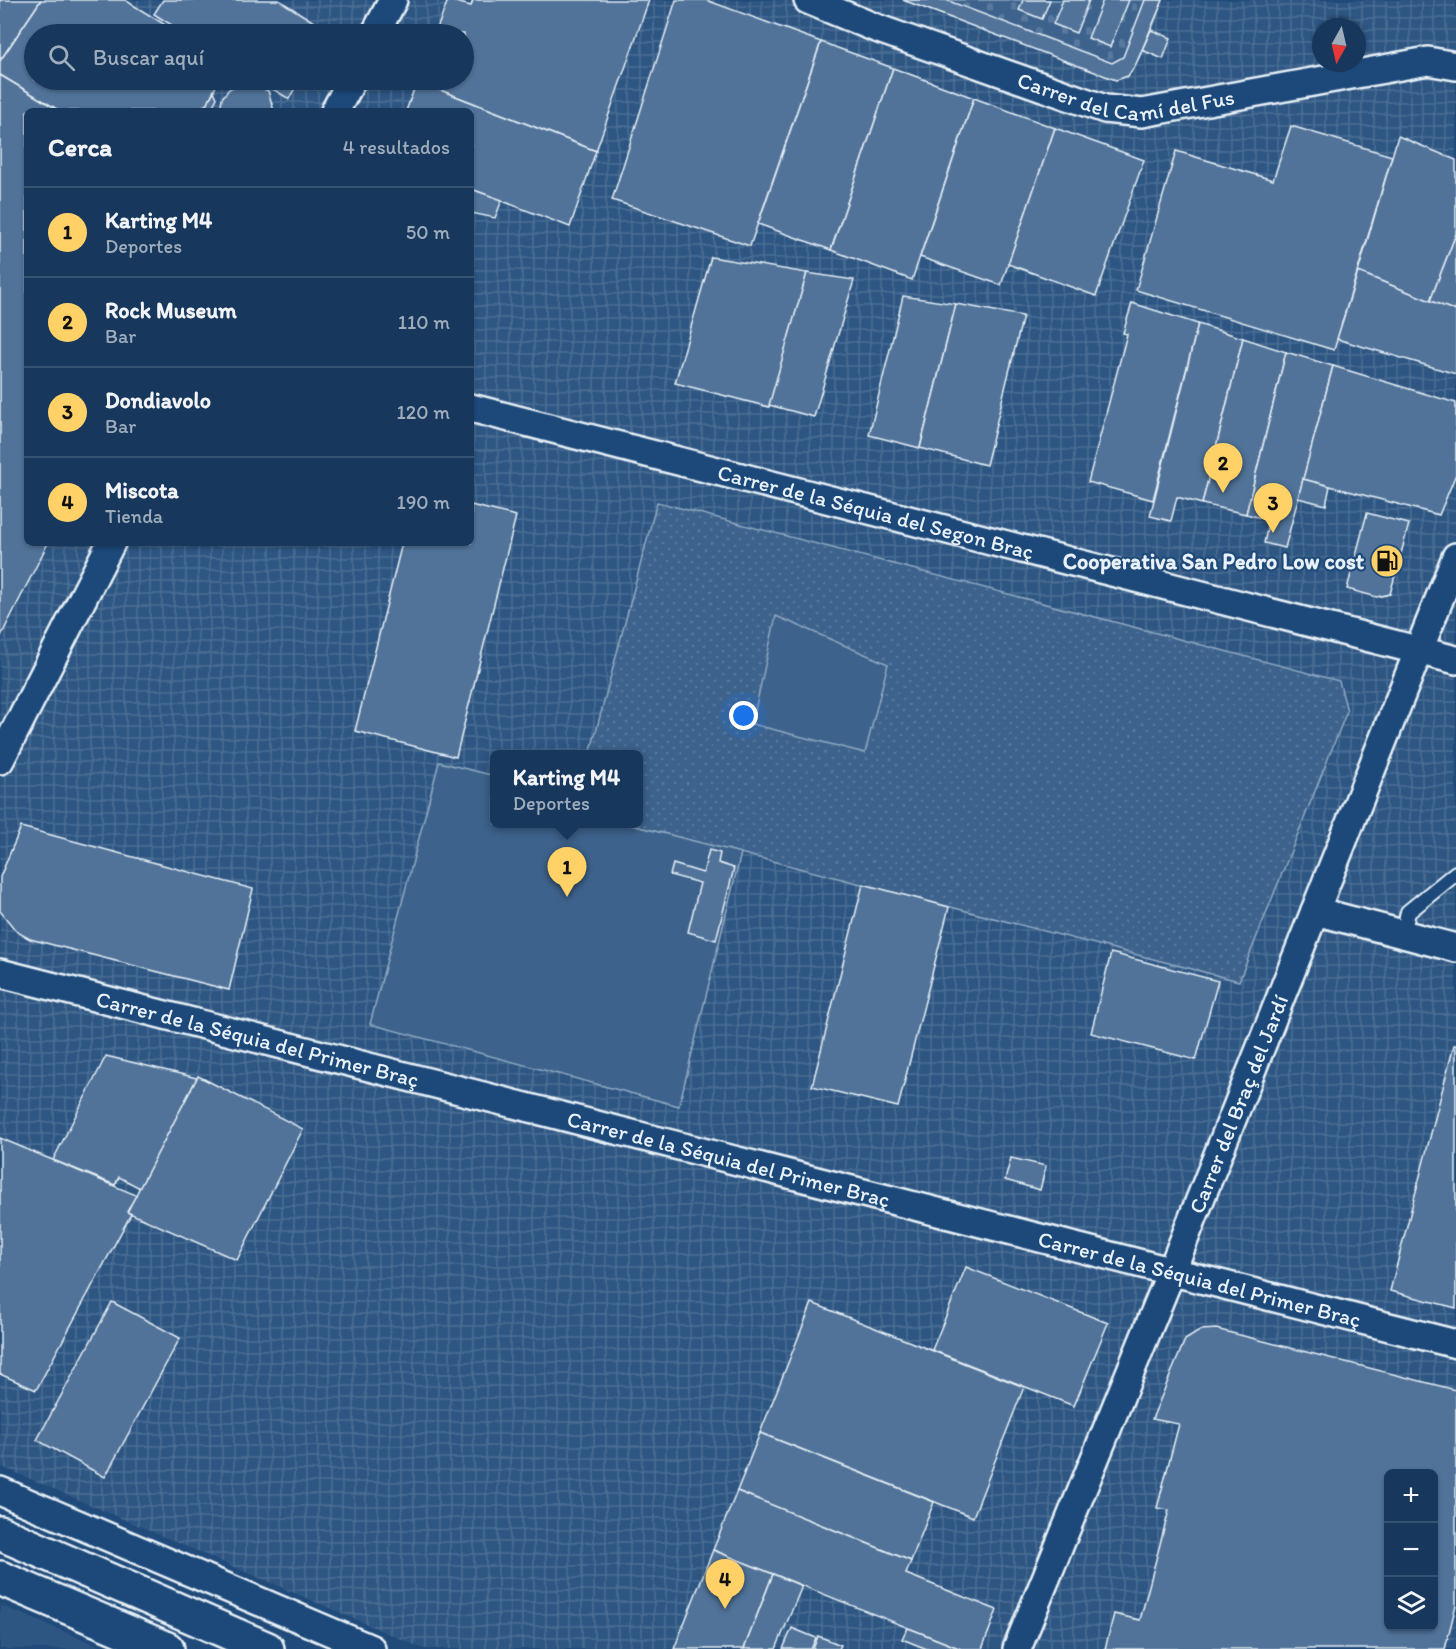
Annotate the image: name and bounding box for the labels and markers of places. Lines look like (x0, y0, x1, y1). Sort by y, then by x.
pin: 2 (1204, 444, 1242, 493)
pin: 3 (1254, 484, 1292, 533)
fuel station icon: Cooperativa San Pedro Low cost (1369, 543, 1405, 579)
place label: Cooperativa San Pedro Low cost (1063, 548, 1365, 575)
pin: 1 (548, 848, 586, 897)
pin: 4 (706, 1560, 744, 1609)

